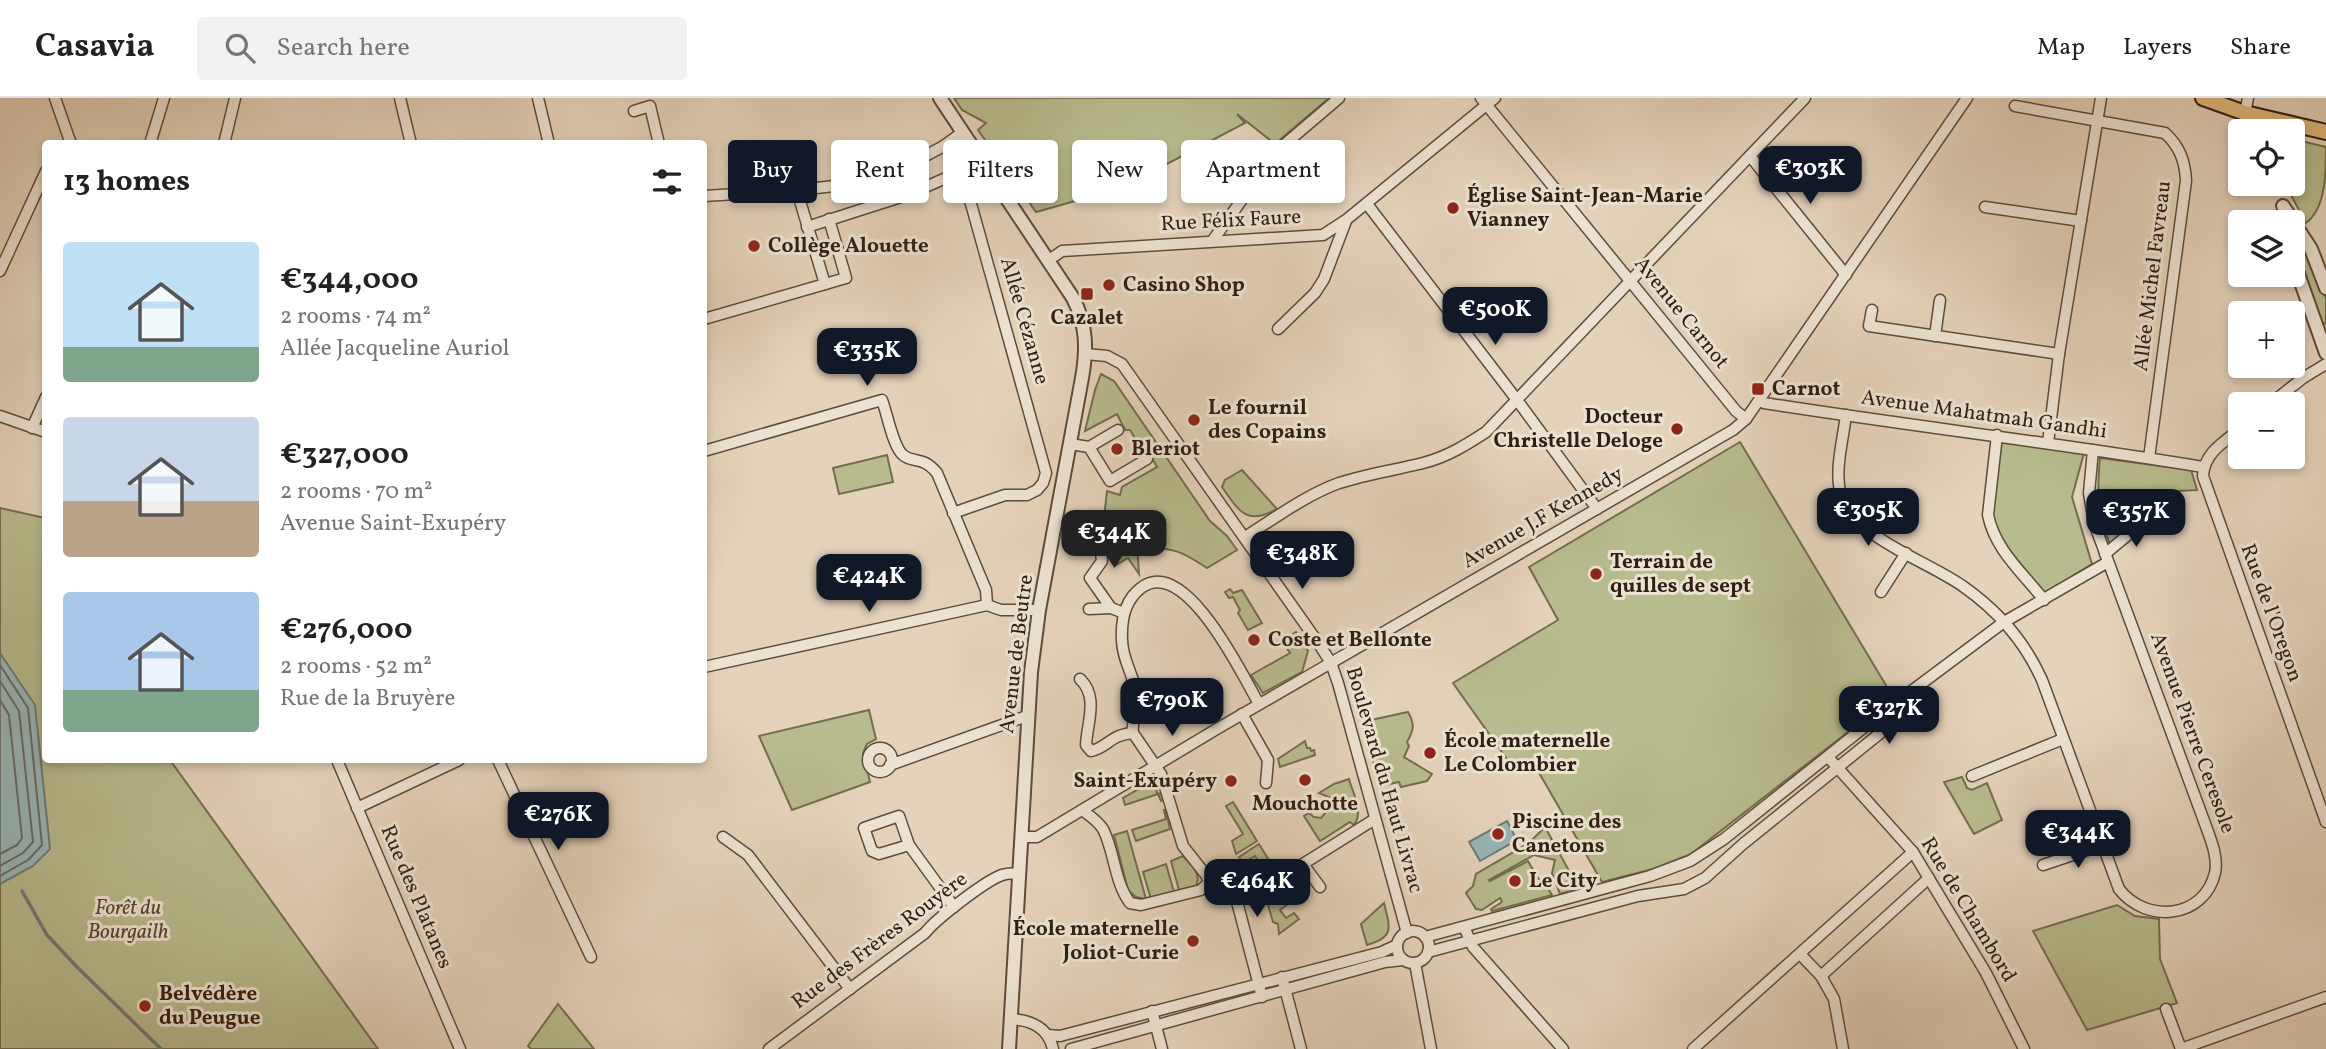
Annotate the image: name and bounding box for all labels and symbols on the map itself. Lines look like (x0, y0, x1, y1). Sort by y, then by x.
pin: €303K (1761, 146, 1859, 206)
street label: Allée Michel Favreau (2127, 179, 2179, 373)
place label: Église Saint-Jean-Marie Vianney (1467, 182, 1703, 235)
marker: Église Saint-Jean-Marie Vianney (1445, 200, 1461, 216)
street label: Rue Félix Faure (1160, 203, 1302, 239)
place label: Collège Alouette (768, 232, 929, 261)
marker: Collège Alouette (746, 238, 762, 254)
street label: Avenue Carnot (1627, 251, 1735, 375)
street label: Allée Cézanne (992, 254, 1056, 388)
place label: Casino Shop (1123, 271, 1245, 300)
marker: Casino Shop (1101, 277, 1117, 293)
marker: Cazalet (1079, 286, 1095, 302)
pin: €500K (1446, 288, 1544, 347)
place label: Cazalet (1051, 304, 1124, 333)
pin: €335K (818, 328, 916, 388)
place label: Carnot (1772, 375, 1840, 404)
marker: Carnot (1750, 381, 1766, 397)
street label: Avenue Mahatmah Gandhi (1859, 383, 2109, 447)
place label: Le fournil des Copains (1208, 394, 1326, 447)
place label: Docteur Christelle Deloge (1494, 403, 1663, 456)
marker: Le fournil des Copains (1186, 412, 1202, 428)
marker: Docteur Christelle Deloge (1669, 421, 1685, 437)
place label: Bleriot (1131, 435, 1200, 464)
marker: Bleriot (1109, 441, 1125, 457)
street label: Avenue J.F Kennedy (1457, 460, 1629, 576)
pin: €305K (1819, 489, 1917, 548)
pin: €357K (2087, 490, 2185, 549)
pin: €344K (1065, 510, 1163, 570)
pin: €348K (1253, 532, 1351, 591)
street label: Rue de l'Oregon (2233, 540, 2309, 686)
place label: Terrain de quilles de sept (1610, 548, 1751, 601)
pin: €424K (820, 554, 918, 614)
marker: Terrain de quilles de sept (1588, 566, 1604, 582)
street label: Avenue de Beutre (993, 573, 1041, 735)
place label: Coste et Bellonte (1268, 626, 1432, 655)
street label: Avenue Pierre Ceresole (2142, 629, 2242, 837)
marker: Coste et Bellonte (1246, 632, 1262, 648)
street label: Boulevard du Haut Livrac (1338, 664, 1430, 896)
pin: €790K (1123, 678, 1221, 738)
pin: €327K (1840, 686, 1938, 746)
place label: École maternelle Le Colombier (1444, 727, 1610, 780)
marker: École maternelle Le Colombier (1422, 745, 1438, 761)
place label: Saint-Exupéry (1073, 767, 1217, 796)
marker: Mouchotte (1297, 772, 1313, 788)
marker: Saint-Exupéry (1223, 773, 1239, 789)
place label: Mouchotte (1252, 790, 1358, 819)
pin: €276K (509, 792, 607, 852)
place label: Piscine des Canetons (1512, 808, 1621, 861)
pin: €344K (2029, 810, 2127, 870)
street label: Rue des Platanes (373, 821, 459, 973)
marker: Piscine des Canetons (1490, 826, 1506, 842)
street label: Rue de Chambord (1913, 832, 2023, 988)
pin: €464K (1208, 860, 1306, 919)
street label: Rue des Frères Rouyère (786, 865, 974, 1017)
place label: Le City (1529, 867, 1597, 896)
marker: Le City (1507, 873, 1523, 889)
park label: Forêt du Bourgailh (87, 894, 169, 947)
place label: École maternelle Joliot-Curie (1013, 915, 1179, 968)
marker: École maternelle Joliot-Curie (1185, 933, 1201, 949)
place label: Belvédère du Peugue (159, 980, 260, 1033)
marker: Belvédère du Peugue (137, 998, 153, 1014)

